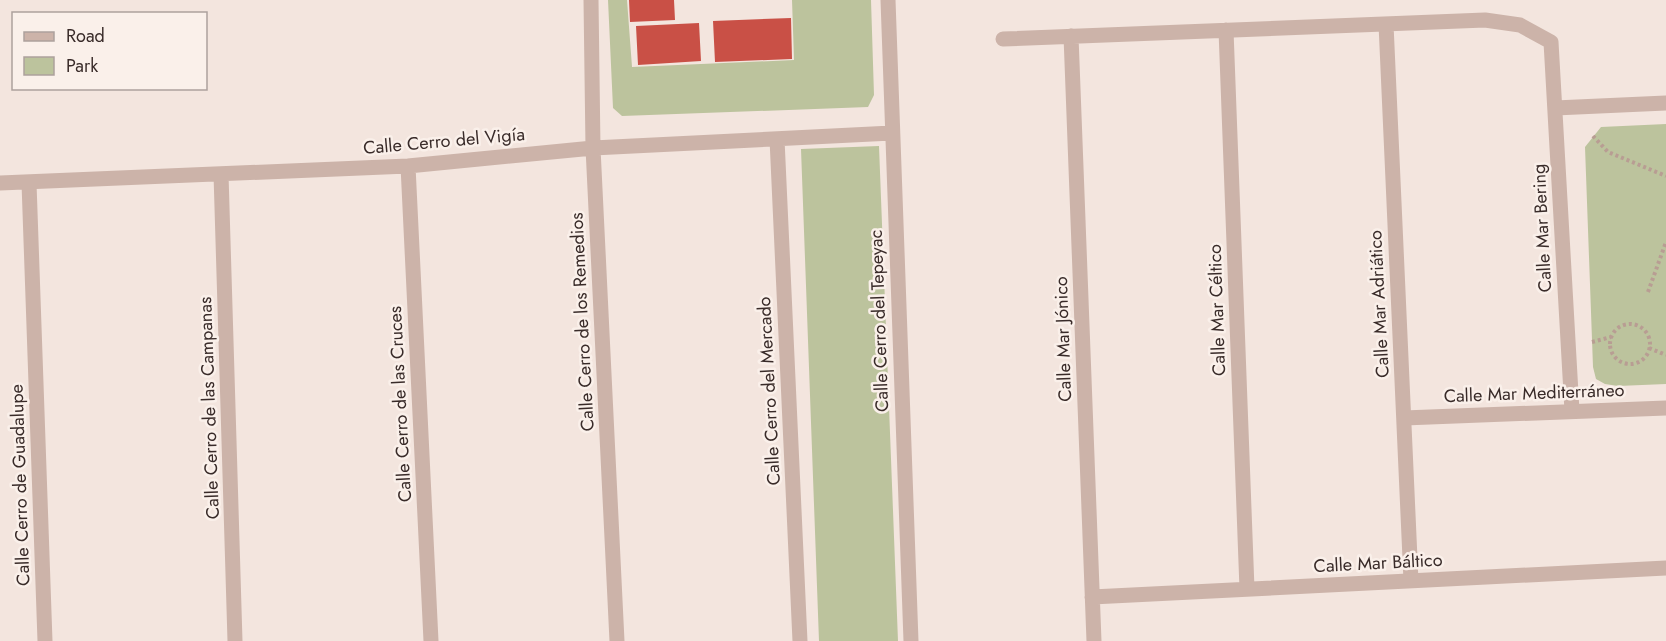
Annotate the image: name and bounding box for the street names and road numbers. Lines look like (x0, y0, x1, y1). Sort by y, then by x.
street label: Calle Cerro del Vigía (362, 121, 526, 161)
street label: Calle Mar Bering (1526, 163, 1558, 293)
street label: Calle Cerro de los Remedios (563, 212, 601, 432)
street label: Calle Mar Adriático (1362, 229, 1396, 379)
street label: Calle Cerro del Tepeyac (863, 230, 895, 412)
street label: Calle Mar Céltico (1202, 243, 1232, 376)
street label: Calle Mar Jónico (1048, 276, 1078, 402)
street label: Calle Cerro de las Campanas (192, 296, 226, 520)
street label: Calle Cerro del Mercado (751, 296, 787, 486)
street label: Calle Cerro de las Cruces (382, 305, 418, 503)
street label: Calle Mar Mediterráneo (1443, 377, 1625, 409)
street label: Calle Cerro de Guadalupe (3, 384, 37, 586)
street label: Calle Mar Báltico (1313, 547, 1443, 579)

